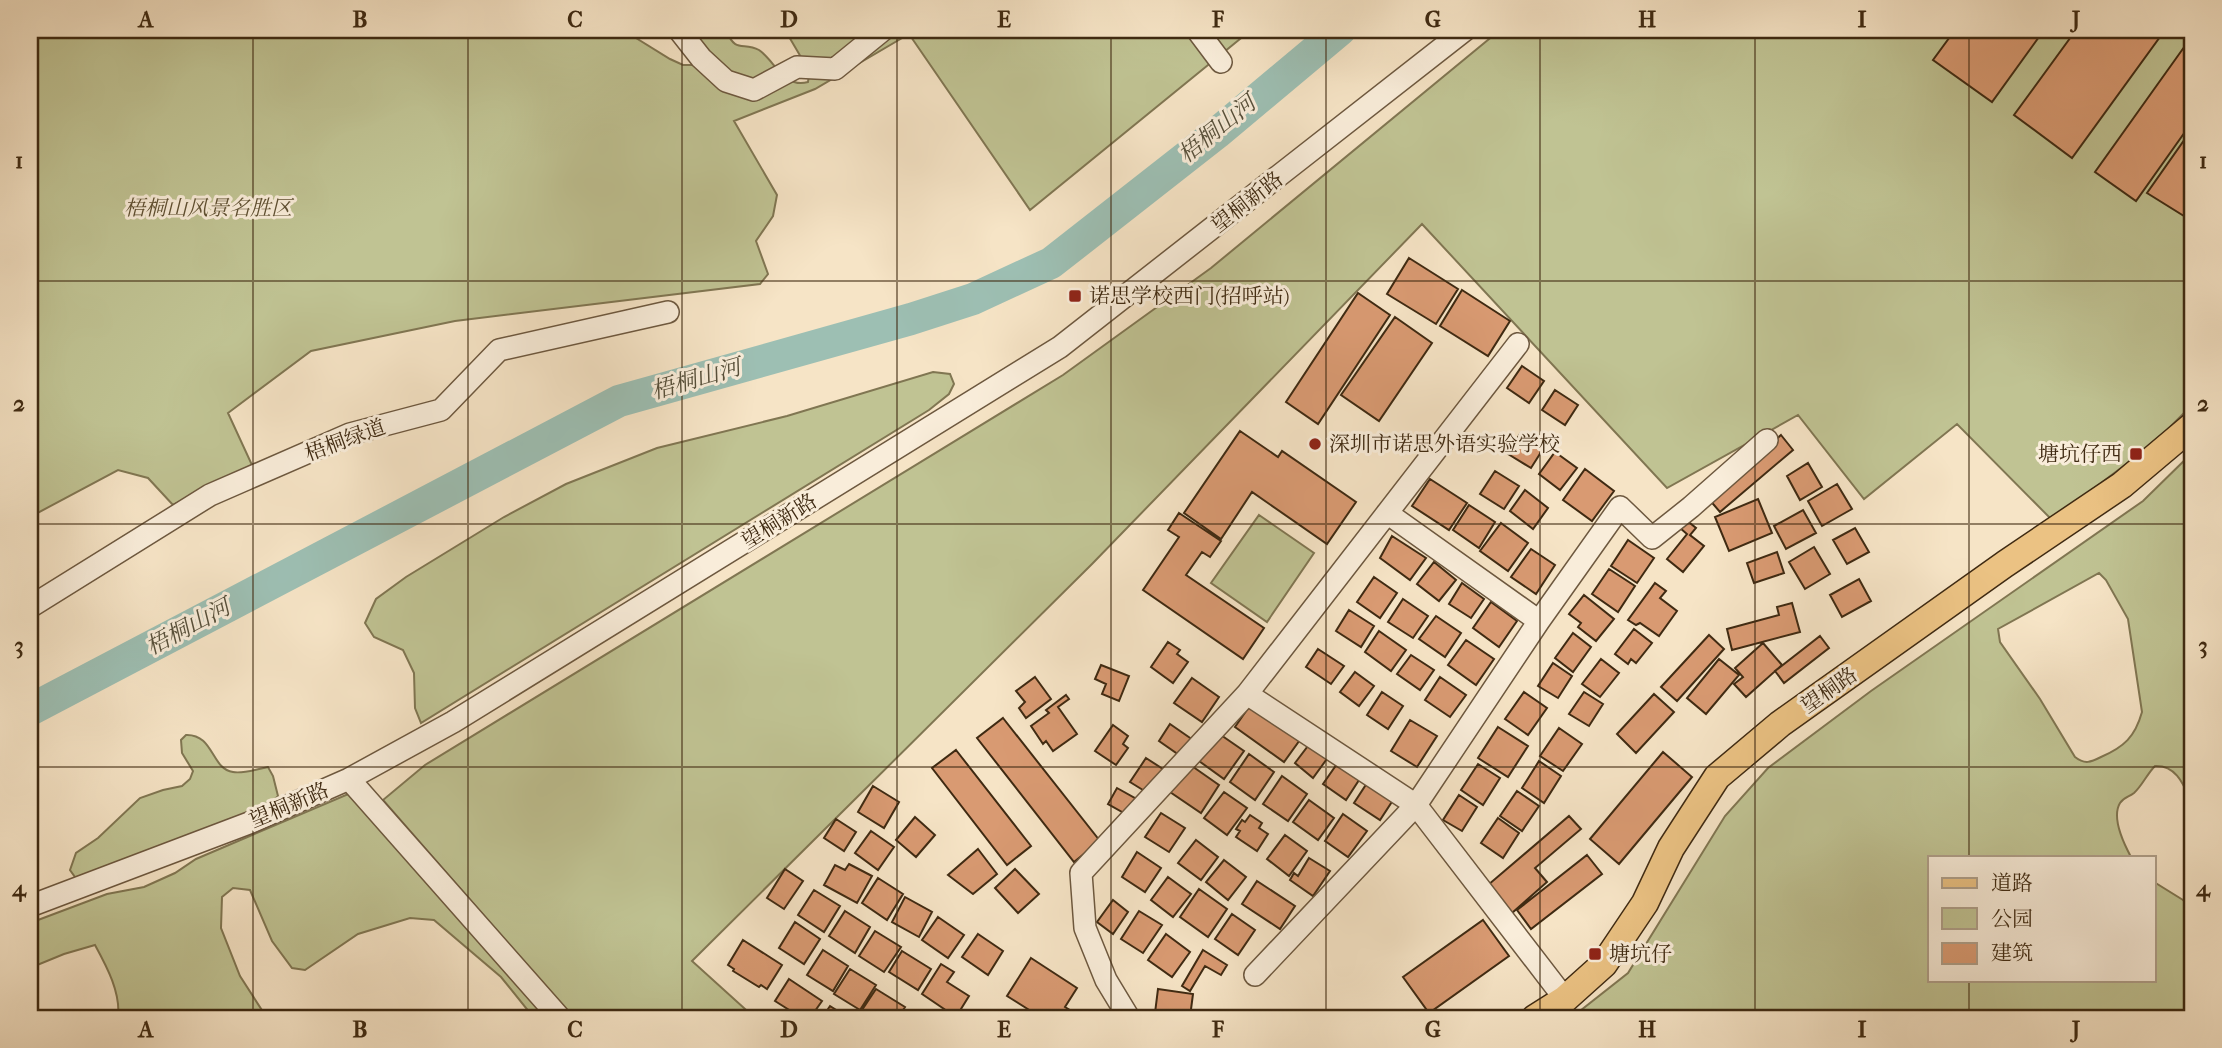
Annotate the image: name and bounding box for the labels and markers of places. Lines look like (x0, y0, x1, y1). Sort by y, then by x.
place label: 诺思学校西门(招呼站) (1089, 284, 1290, 308)
marker: 诺思学校西门(招呼站) (1067, 288, 1083, 304)
place label: 深圳市诺思外语实验学校 (1329, 432, 1560, 456)
marker: 深圳市诺思外语实验学校 (1307, 436, 1323, 452)
place label: 塘坑仔西 (2038, 442, 2122, 466)
marker: 塘坑仔西 (2128, 446, 2144, 462)
place label: 塘坑仔 (1609, 942, 1672, 966)
marker: 塘坑仔 (1587, 946, 1603, 962)

